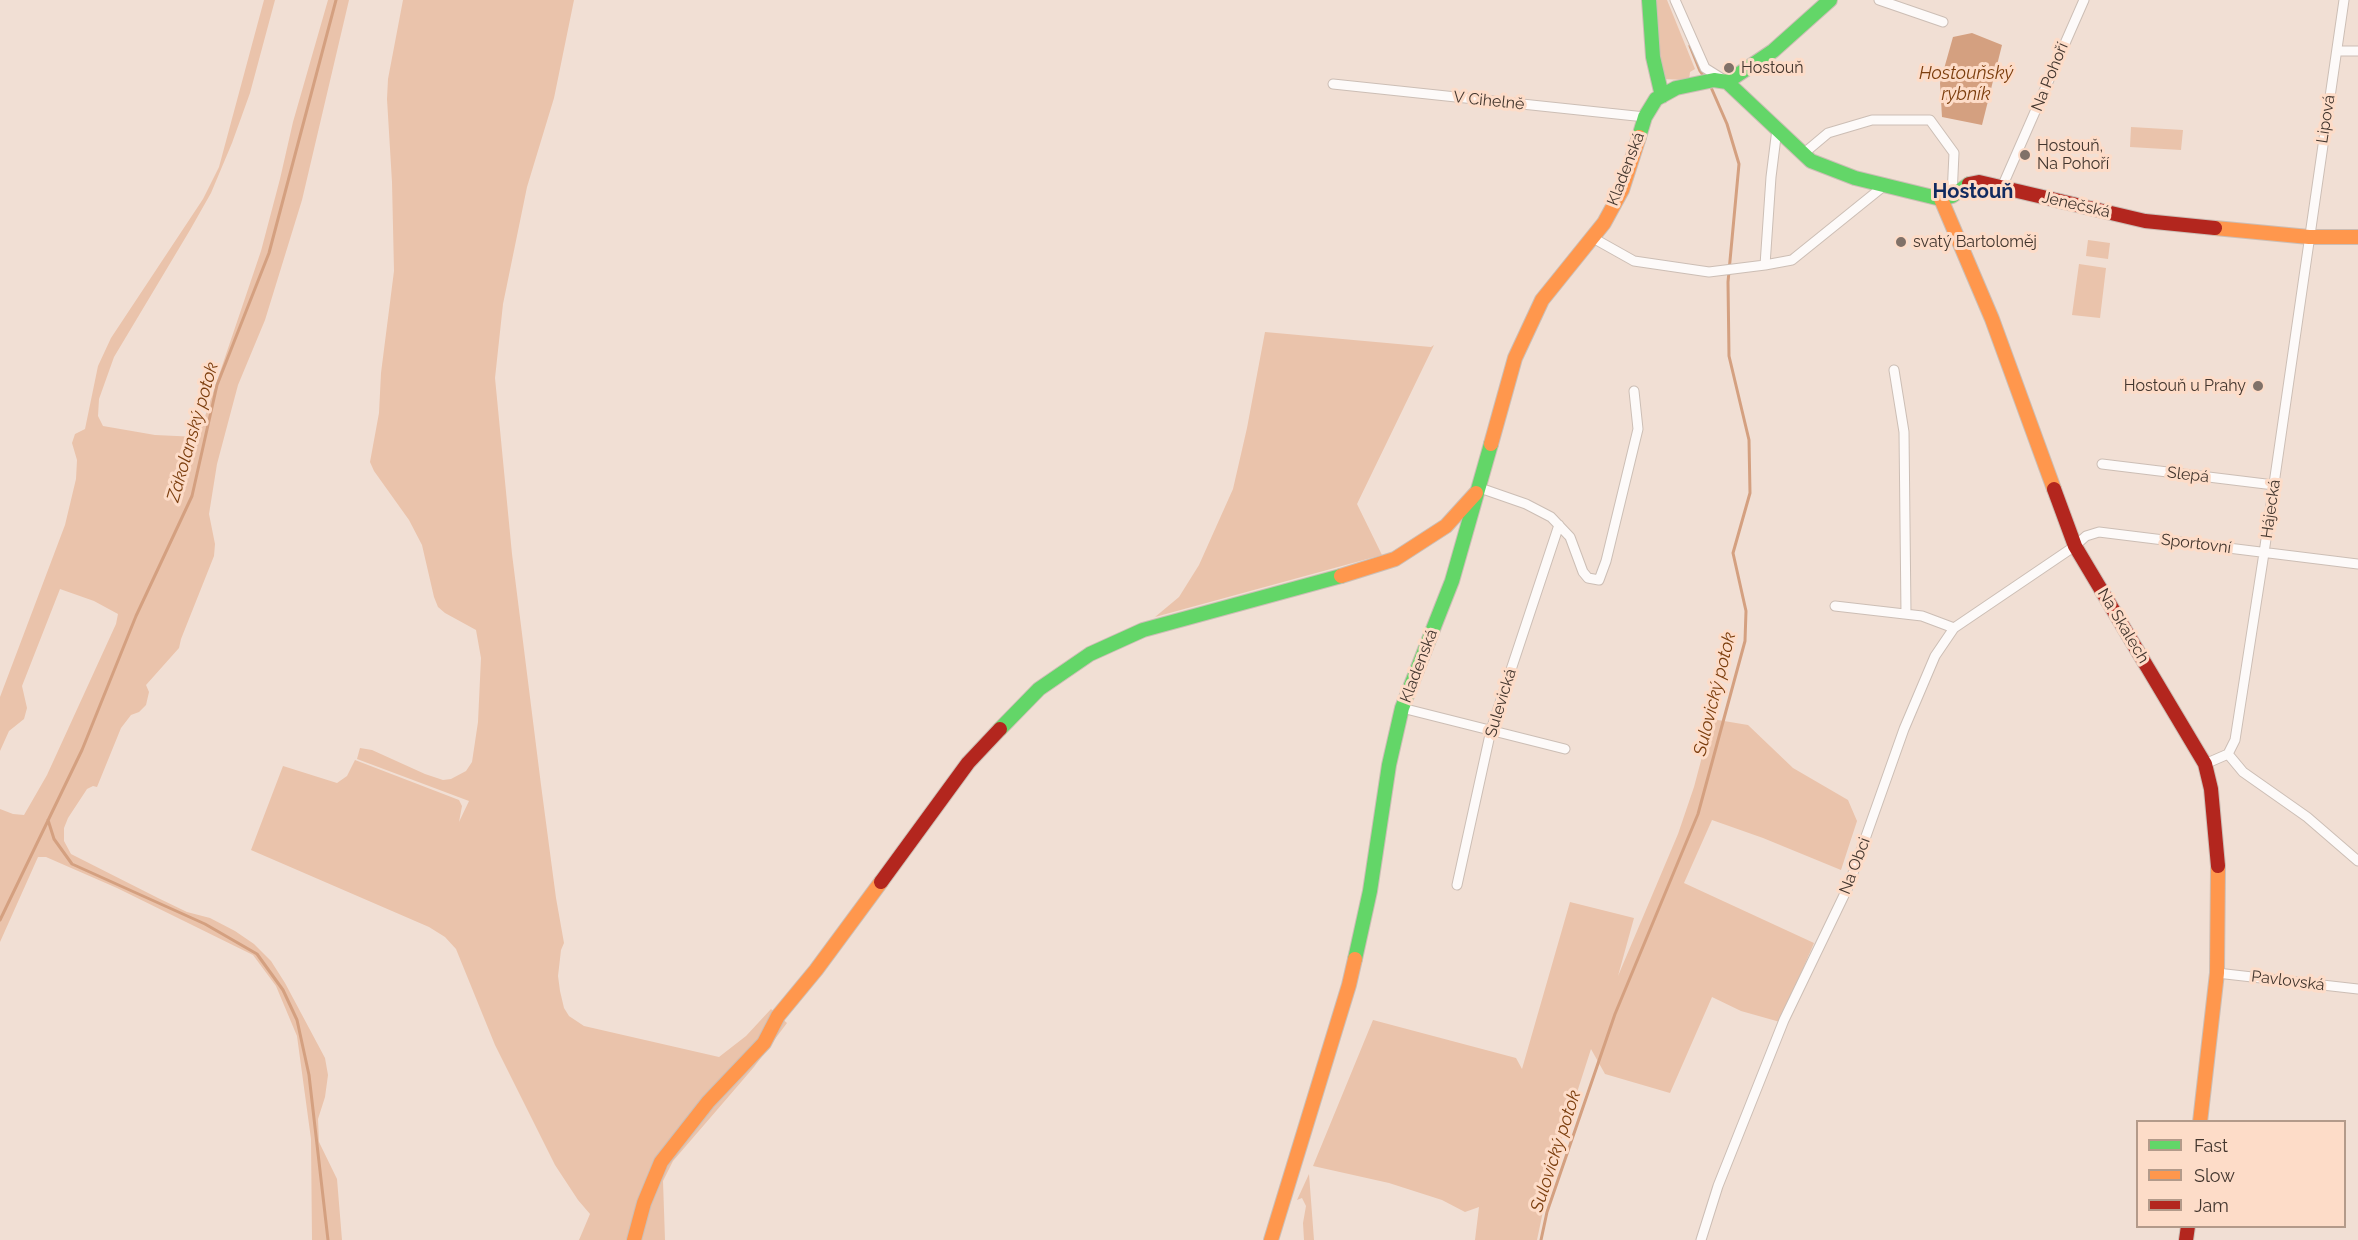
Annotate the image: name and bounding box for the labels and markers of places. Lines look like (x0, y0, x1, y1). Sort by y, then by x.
place label: Hostouň (1741, 58, 1803, 78)
marker: Hostouň (1722, 61, 1736, 75)
place label: Hostouň, Na Pohoří (2037, 136, 2109, 174)
marker: Hostouň, Na Pohoří (2018, 148, 2032, 162)
place label: svatý Bartoloměj (1913, 232, 2037, 252)
marker: svatý Bartoloměj (1894, 235, 1908, 249)
place label: Hostouň u Prahy (2124, 376, 2246, 396)
marker: Hostouň u Prahy (2251, 379, 2265, 393)

